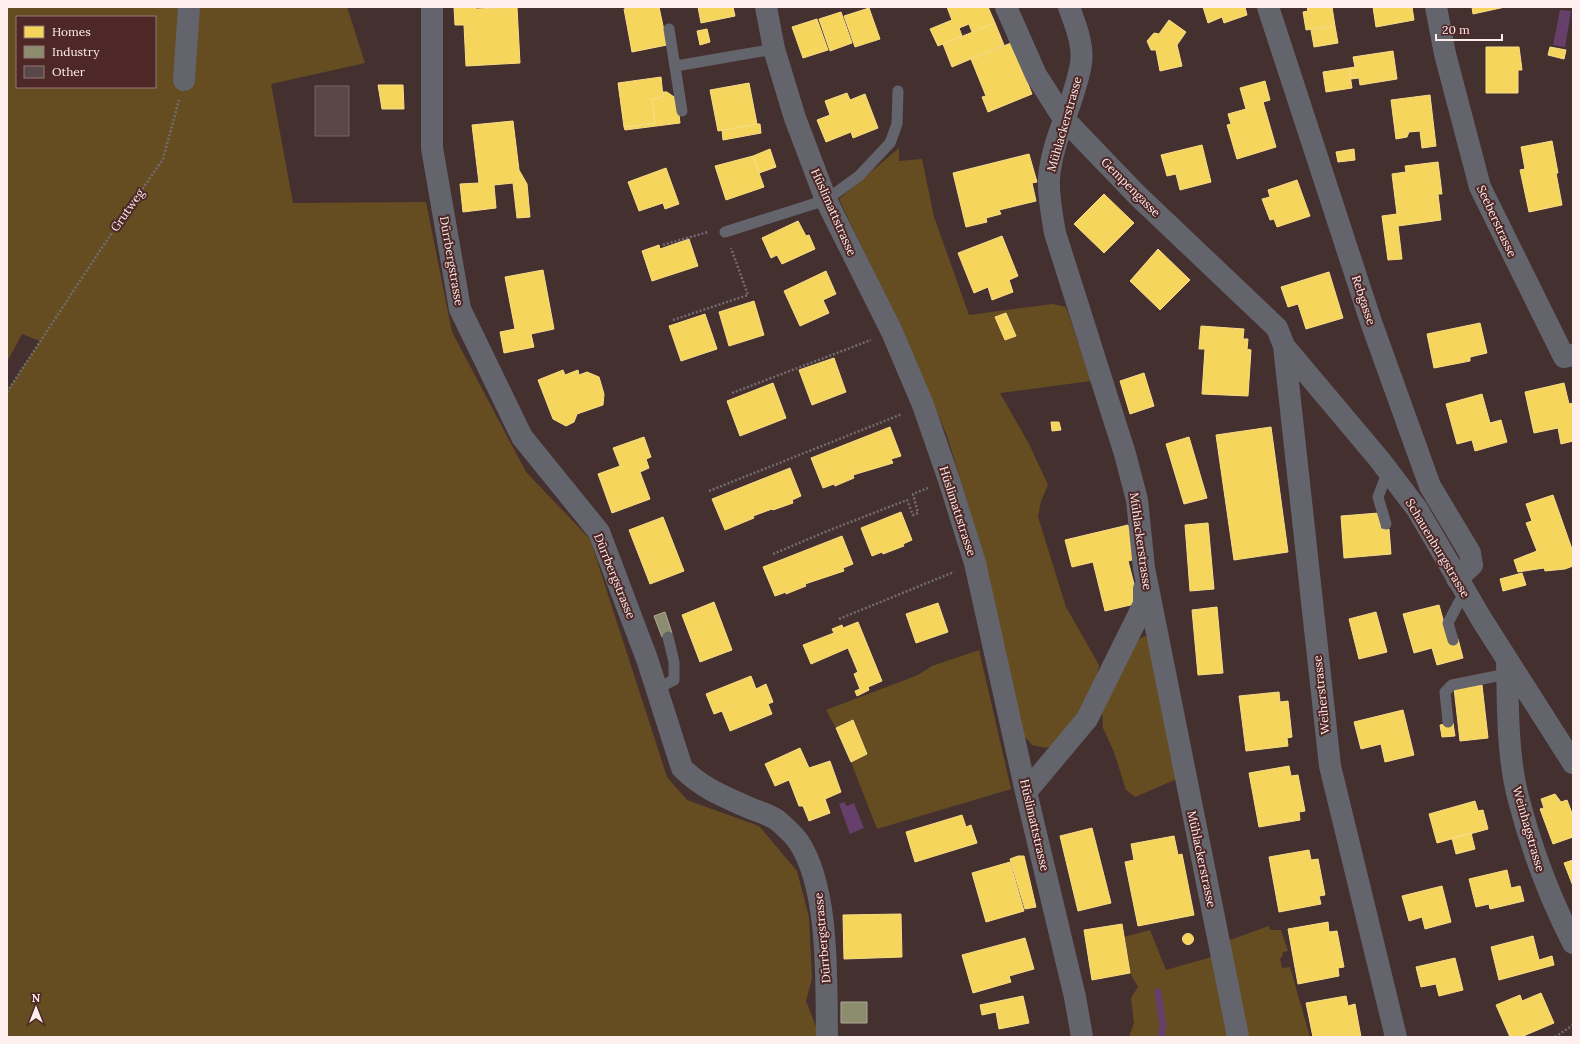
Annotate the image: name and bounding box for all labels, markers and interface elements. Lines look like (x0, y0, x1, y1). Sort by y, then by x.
legend (16, 16, 156, 88)
scale bar (1436, 16, 1502, 42)
text: 20 m (1442, 22, 1470, 37)
text: Homes (52, 24, 91, 39)
text: Industry (52, 44, 100, 59)
text: Other (52, 64, 86, 79)
street label: Mühlackerstrasse (1043, 74, 1085, 173)
street label: Gempengasse (1098, 154, 1164, 220)
street label: Hüslimattstrasse (808, 166, 860, 258)
street label: Seeberstrasse (1474, 183, 1520, 260)
street label: Grutweg (107, 185, 147, 234)
street label: Dürrbergstrasse (437, 215, 467, 308)
street label: Rebgasse (1349, 273, 1379, 327)
street label: Hüslimattstrasse (936, 464, 980, 558)
street label: Mühlackerstrasse (1127, 491, 1155, 591)
street label: Schauenburgstrasse (1403, 496, 1474, 600)
street label: Dürrbergstrasse (591, 531, 639, 621)
street label: Weiherstrasse (1309, 654, 1333, 735)
street label: Hüslimattstrasse (1017, 778, 1053, 873)
street label: Weinhagstrasse (1510, 785, 1548, 874)
street label: Mühlackerstrasse (1184, 809, 1220, 909)
street label: Dürrbergstrasse (811, 892, 833, 984)
north arrow (16, 988, 56, 1028)
text: N (32, 991, 41, 1005)

